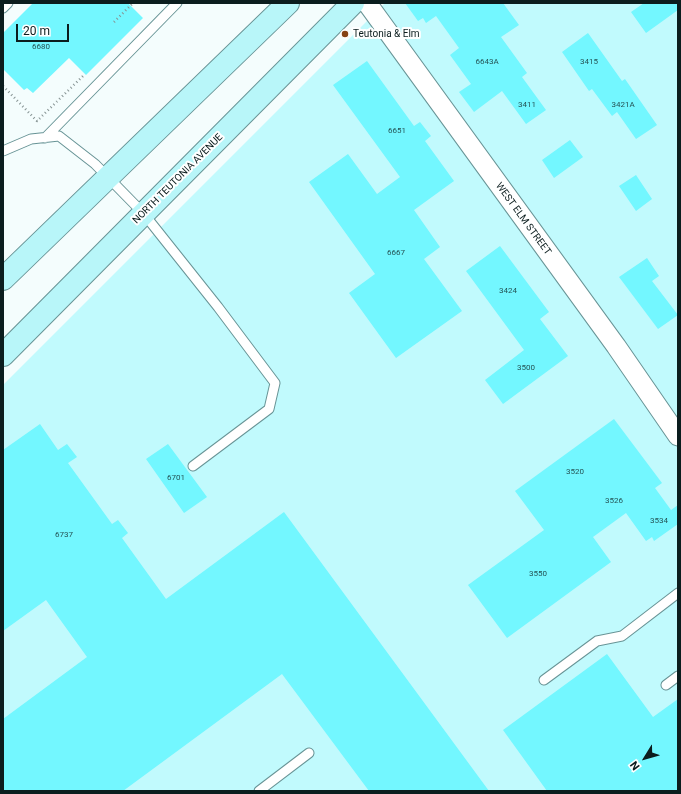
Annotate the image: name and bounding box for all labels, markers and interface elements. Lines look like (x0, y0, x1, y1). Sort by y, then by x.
scale bar (18, 16, 71, 42)
text: 20 m (23, 24, 50, 38)
place label: Teutonia & Elm (353, 28, 420, 40)
marker: Teutonia & Elm (340, 29, 350, 39)
house number: 6680 (32, 42, 50, 52)
house number: 6643A (475, 57, 499, 67)
house number: 3415 (580, 57, 598, 67)
house number: 3411 (518, 100, 536, 110)
house number: 3421A (611, 100, 635, 110)
house number: 6651 (388, 126, 406, 136)
street label: NORTH TEUTONIA AVENUE (130, 131, 226, 227)
street label: WEST ELM STREET (493, 180, 553, 258)
house number: 6667 (387, 248, 405, 258)
house number: 3424 (499, 286, 517, 296)
house number: 3500 (517, 363, 535, 373)
house number: 3520 (566, 467, 584, 477)
house number: 6701 (167, 473, 185, 483)
house number: 3526 (605, 496, 623, 506)
house number: 3534 (650, 516, 668, 526)
house number: 6737 (55, 530, 73, 540)
house number: 3550 (529, 569, 547, 579)
north arrow (625, 738, 665, 778)
text: N (627, 759, 643, 773)

